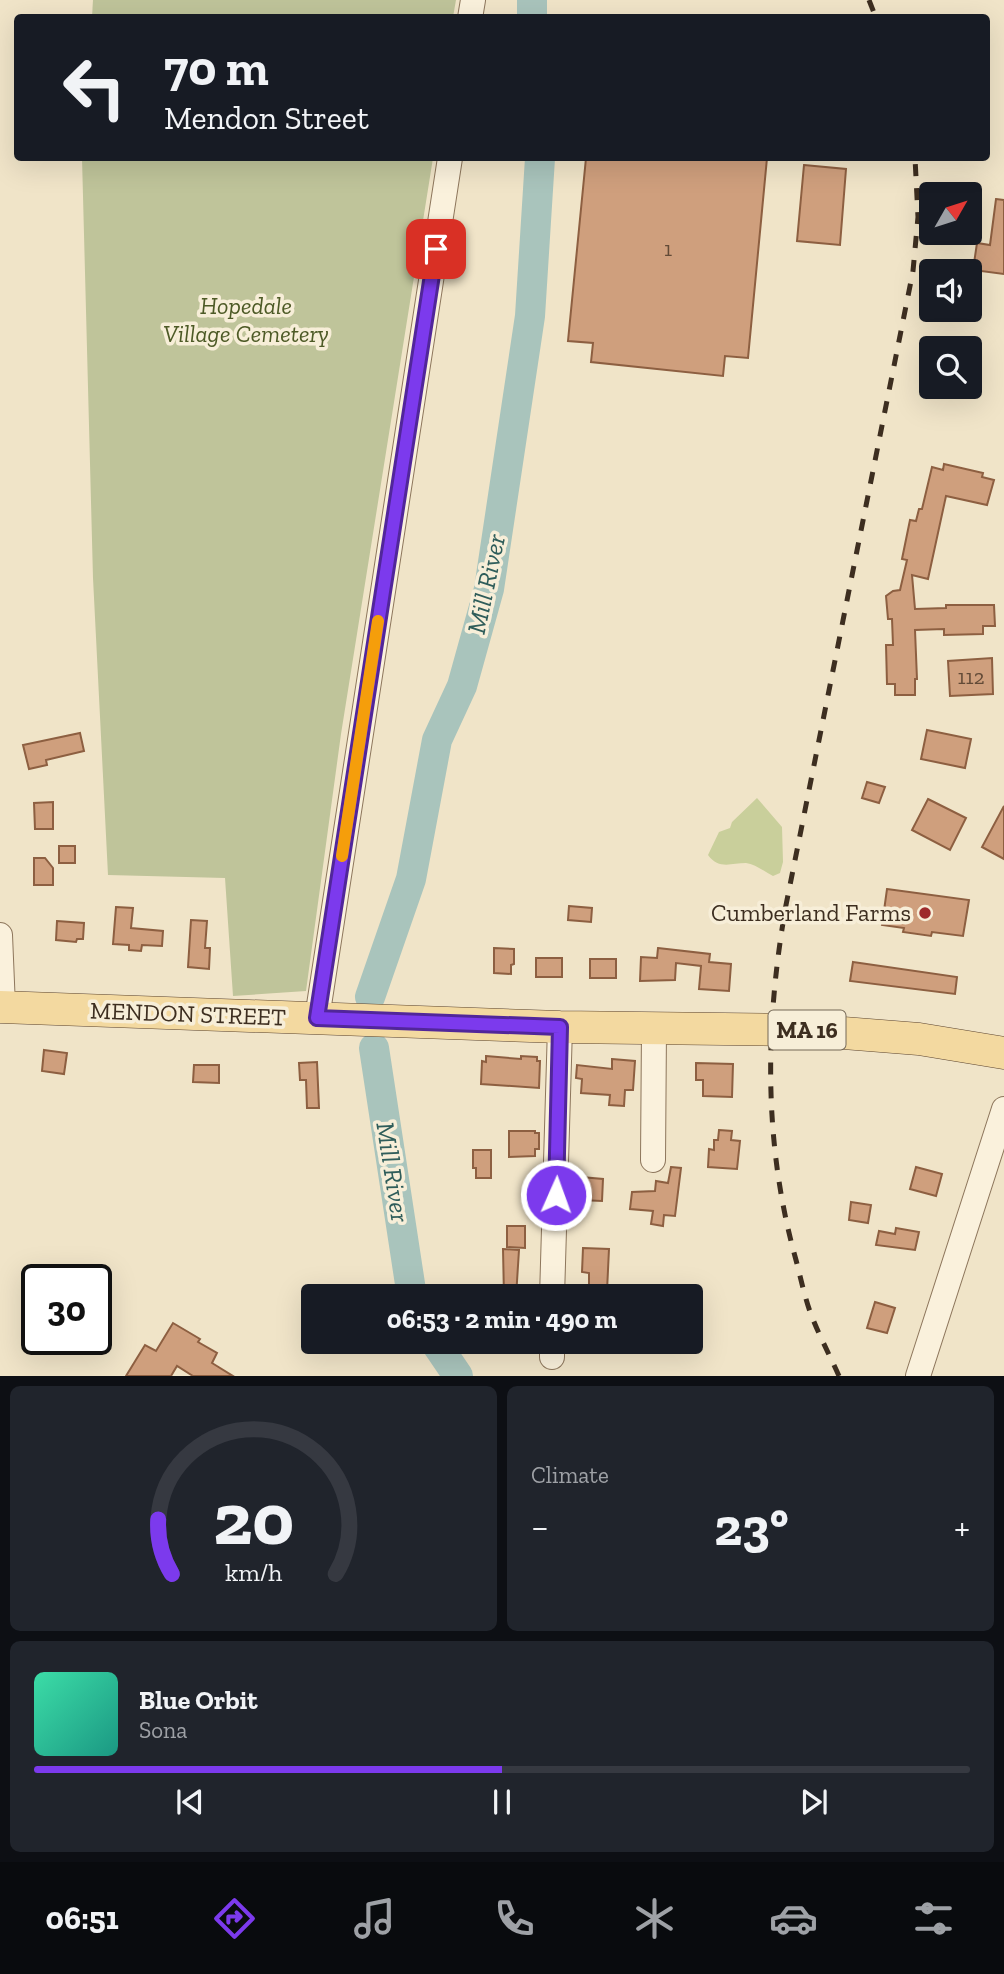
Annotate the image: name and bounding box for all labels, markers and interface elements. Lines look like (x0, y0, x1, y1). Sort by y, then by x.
text: 70 m (164, 39, 269, 98)
icon: left (49, 42, 140, 133)
text: Mendon Street (164, 99, 369, 137)
north arrow (919, 182, 982, 245)
map controls (919, 182, 982, 399)
pin (406, 219, 466, 279)
icon: arrive (417, 230, 455, 268)
house number: 1 (664, 236, 672, 261)
button: sound (919, 259, 982, 322)
park label: Hopedale Village Cemetery (163, 291, 329, 348)
button: search (919, 336, 982, 399)
water label: Mill River (460, 531, 512, 637)
house number: 112 (958, 664, 985, 689)
place label: Cumberland Farms (711, 898, 911, 927)
marker: Cumberland Farms (917, 905, 933, 921)
street label: MENDON STREET (90, 996, 287, 1031)
road number: MA 16 (768, 1010, 846, 1050)
water label: Mill River (369, 1120, 417, 1224)
position arrow (519, 1158, 593, 1232)
speed limit sign: 30 (21, 1264, 112, 1355)
text: 06:53 · 2 min · 490 m (387, 1303, 617, 1335)
text: Climate (531, 1461, 609, 1489)
text: 20 (213, 1476, 294, 1564)
text: 23° (714, 1496, 789, 1558)
text: − (531, 1504, 549, 1550)
text: + (954, 1504, 970, 1550)
text: km/h (225, 1557, 282, 1587)
text: Blue Orbit (139, 1684, 258, 1716)
text: Sona (139, 1716, 187, 1744)
icon: previous (171, 1783, 209, 1821)
icon: pause (483, 1783, 521, 1821)
icon: next (795, 1783, 833, 1821)
icon: directions (210, 1894, 259, 1943)
icon: music (350, 1894, 399, 1943)
icon: phone (490, 1894, 539, 1943)
icon: climate (630, 1894, 679, 1943)
icon: car (769, 1894, 818, 1943)
icon: filters (909, 1894, 958, 1943)
text: 06:51 (45, 1899, 119, 1937)

